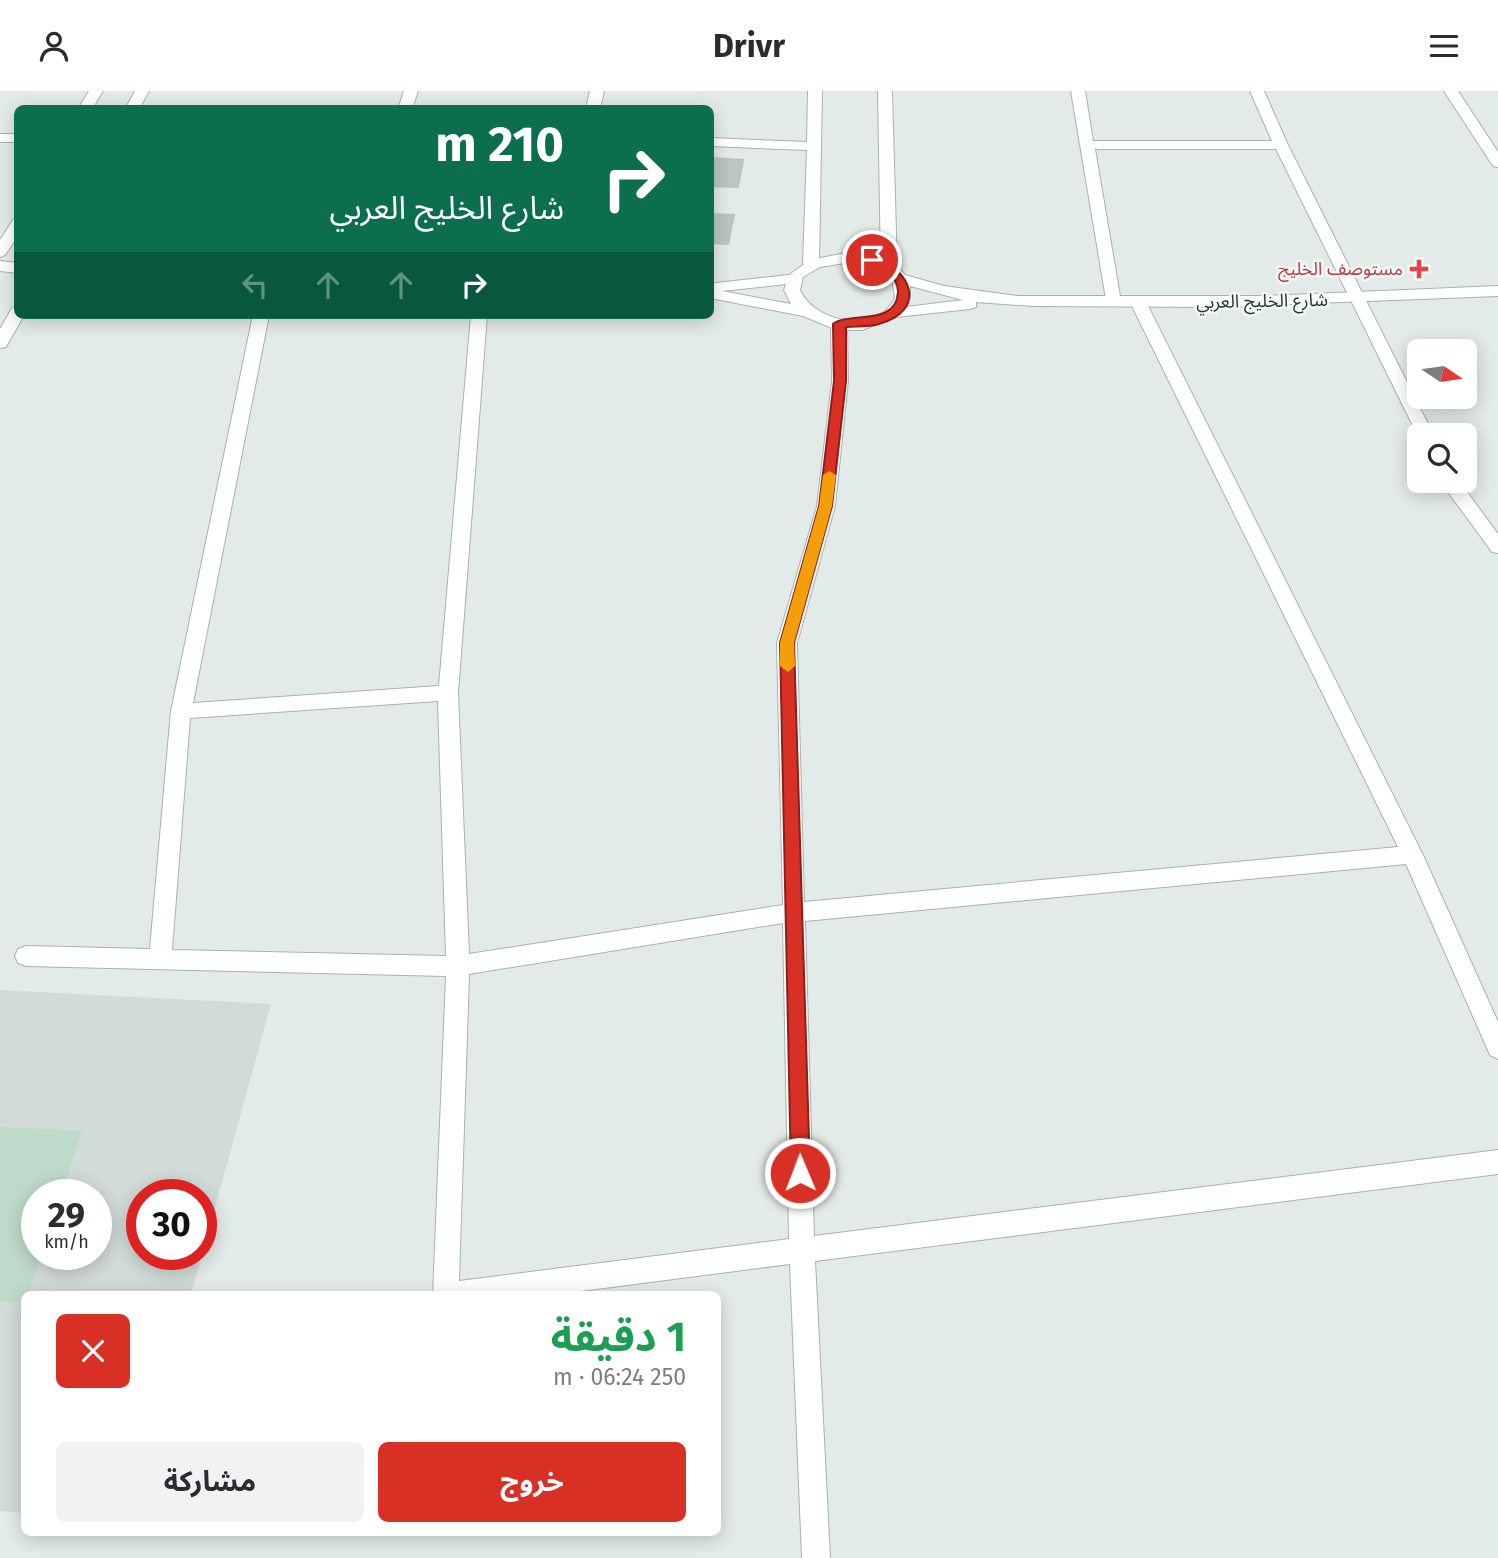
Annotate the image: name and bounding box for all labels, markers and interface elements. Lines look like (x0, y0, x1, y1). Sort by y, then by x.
icon: person (35, 27, 73, 65)
text: Drivr (713, 27, 785, 65)
icon: menu (1425, 27, 1463, 65)
text: 210 m (435, 115, 564, 174)
icon: right (588, 133, 679, 224)
text: شارع الخليج العربي (330, 189, 564, 227)
pin (842, 230, 902, 290)
icon: arrive (853, 241, 891, 279)
place label: مستوصف الخليج (1278, 258, 1403, 282)
marker: مستوصف الخليج (1409, 259, 1429, 279)
icon: left (236, 266, 274, 304)
icon: ahead (309, 266, 347, 304)
icon: ahead (382, 266, 420, 304)
icon: right (455, 266, 493, 304)
street label: شارع الخليج العربي (1196, 289, 1328, 316)
north arrow (1407, 339, 1477, 409)
map controls (1407, 339, 1477, 493)
button: search (1407, 423, 1477, 493)
position arrow (763, 1136, 837, 1210)
speed limit sign: 30 (126, 1179, 217, 1270)
text: 29 (48, 1194, 85, 1236)
text: km/h (44, 1231, 89, 1253)
text: 1 دقيقة (551, 1312, 686, 1362)
button: close (56, 1314, 130, 1388)
text: 250 m · 06:24 (553, 1363, 686, 1391)
button: مشاركة (56, 1442, 364, 1522)
button: خروج (378, 1442, 686, 1522)

